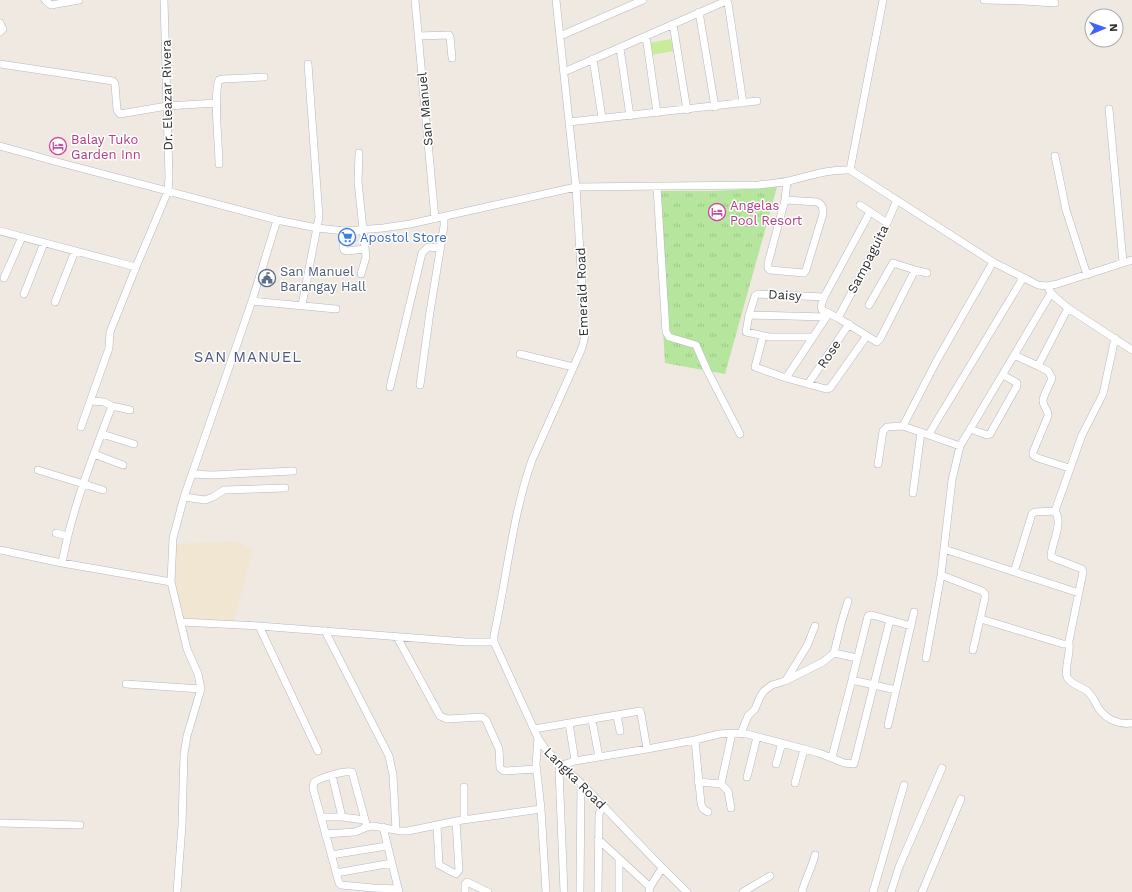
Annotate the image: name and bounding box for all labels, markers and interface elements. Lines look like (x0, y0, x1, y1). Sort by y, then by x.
north arrow (1084, 8, 1124, 48)
text: N (1107, 23, 1120, 32)
street label: Dr. Eleazar Rivera (159, 39, 175, 151)
street label: San Manuel (414, 71, 436, 147)
place label: Balay Tuko Garden Inn (71, 132, 141, 162)
hotel icon: Balay Tuko Garden Inn (48, 136, 68, 156)
place label: Angelas Pool Resort (730, 198, 803, 228)
hotel icon: Angelas Pool Resort (707, 202, 727, 222)
street label: Sampaguita (844, 222, 892, 296)
supermarket icon: Apostol Store (337, 227, 357, 247)
place label: Apostol Store (360, 230, 447, 245)
street label: Emerald Road (573, 247, 591, 337)
place label: San Manuel Barangay Hall (280, 264, 366, 294)
public building icon: San Manuel Barangay Hall (257, 268, 277, 288)
street label: Daisy (768, 287, 802, 303)
street label: Rose (814, 337, 844, 371)
district label: SAN MANUEL (194, 348, 302, 366)
street label: Langka Road (541, 744, 609, 812)

